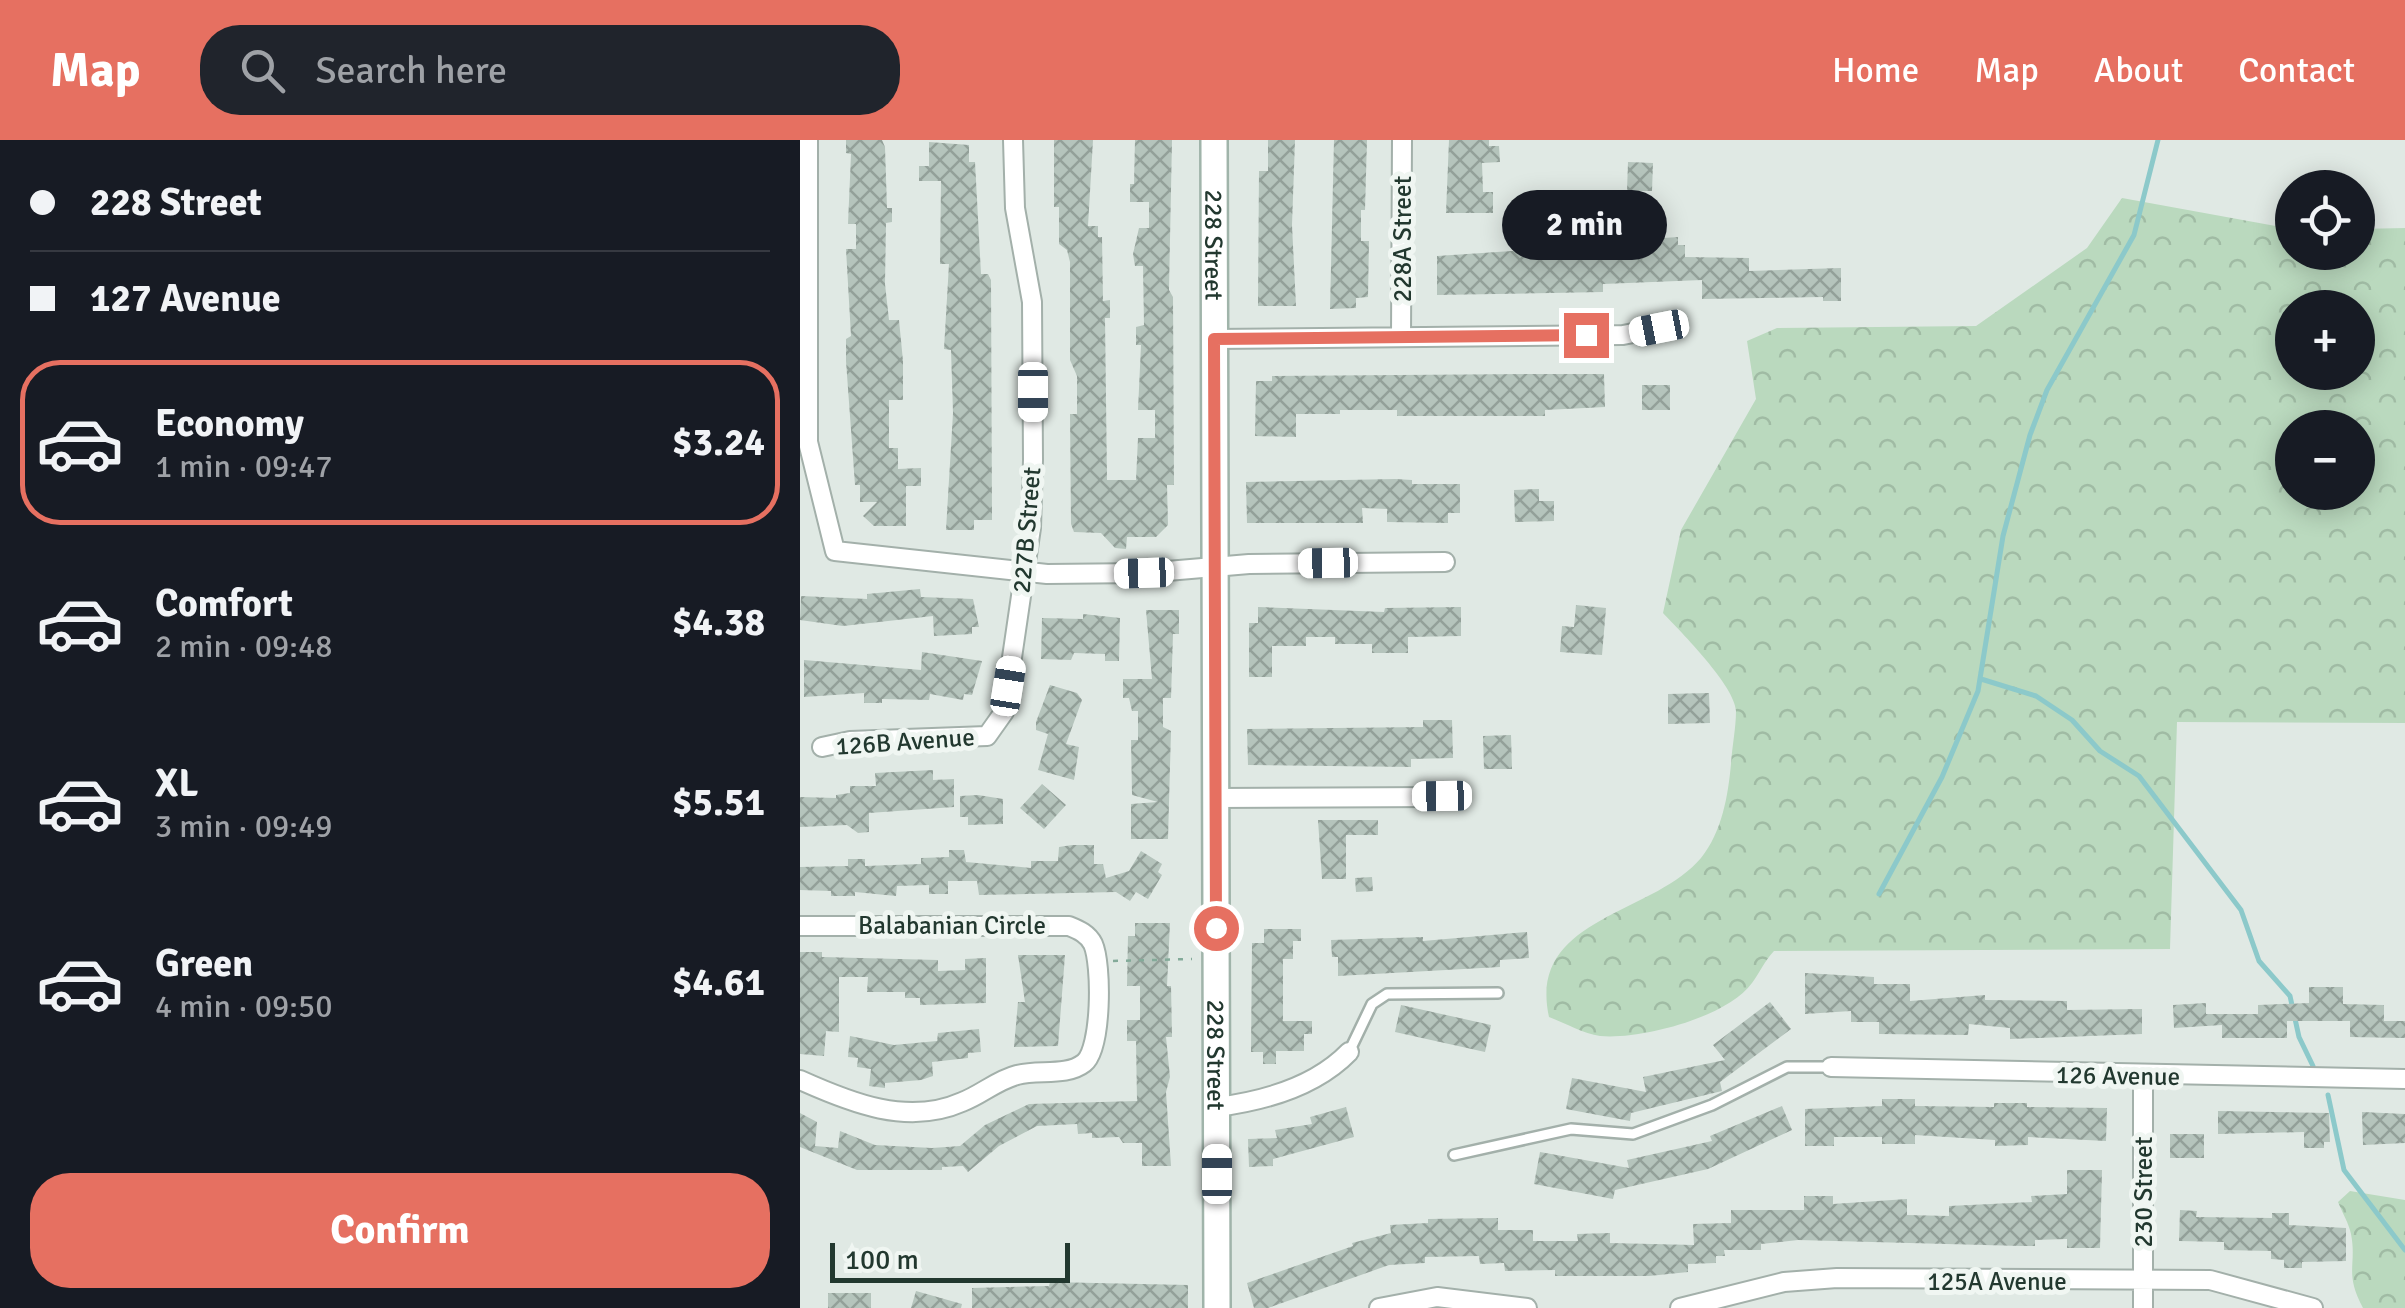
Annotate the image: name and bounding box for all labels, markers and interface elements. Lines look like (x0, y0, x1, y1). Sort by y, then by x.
search box (200, 25, 900, 115)
text: Map (50, 41, 140, 100)
icon: search (235, 43, 290, 98)
text: Search here (315, 47, 507, 94)
text: Home (1832, 49, 1919, 92)
text: Map (1974, 49, 2039, 92)
text: About (2094, 49, 2183, 92)
text: Contact (2238, 49, 2355, 92)
map controls (2275, 170, 2375, 510)
button: locate (2275, 170, 2375, 270)
street label: 228A Street (1387, 176, 1418, 302)
text: 228 Street (90, 179, 262, 226)
street label: 228 Street (1198, 189, 1229, 301)
callout: 2 min (1504, 190, 1668, 260)
text: 2 min (1546, 205, 1623, 244)
text: 127 Avenue (90, 275, 281, 322)
button: + (2275, 290, 2375, 390)
car (1627, 308, 1691, 348)
route end (1564, 313, 1609, 358)
car (1018, 362, 1048, 422)
icon: car (35, 398, 125, 488)
text: Economy (155, 400, 304, 447)
button: − (2275, 410, 2375, 510)
text: $3.24 (672, 419, 765, 466)
text: 1 min · 09:47 (155, 447, 333, 486)
street label: 227B Street (1006, 466, 1047, 594)
car (1298, 547, 1358, 579)
car (1113, 557, 1175, 589)
icon: car (35, 578, 125, 668)
text: Comfort (155, 580, 293, 627)
text: $4.38 (672, 599, 765, 646)
text: 2 min · 09:48 (155, 627, 333, 666)
car (988, 654, 1028, 718)
street label: 126B Avenue (834, 721, 976, 762)
icon: car (35, 758, 125, 848)
text: XL (155, 760, 198, 807)
text: $5.51 (672, 779, 765, 826)
car (1412, 780, 1472, 812)
text: 3 min · 09:49 (155, 807, 333, 846)
route start (1194, 906, 1239, 951)
street label: Balabanian Circle (858, 910, 1046, 941)
icon: car (35, 938, 125, 1028)
text: Green (155, 940, 253, 987)
text: $4.61 (672, 959, 765, 1006)
text: 4 min · 09:50 (155, 987, 333, 1026)
street label: 228 Street (1200, 999, 1231, 1111)
street label: 126 Avenue (2056, 1059, 2180, 1092)
street label: 230 Street (2128, 1136, 2159, 1248)
car (1202, 1144, 1232, 1204)
button: Confirm (30, 1173, 770, 1288)
scale bar (830, 1238, 1070, 1282)
text: 100 m (845, 1243, 919, 1277)
street label: 125A Avenue (1927, 1266, 2067, 1297)

